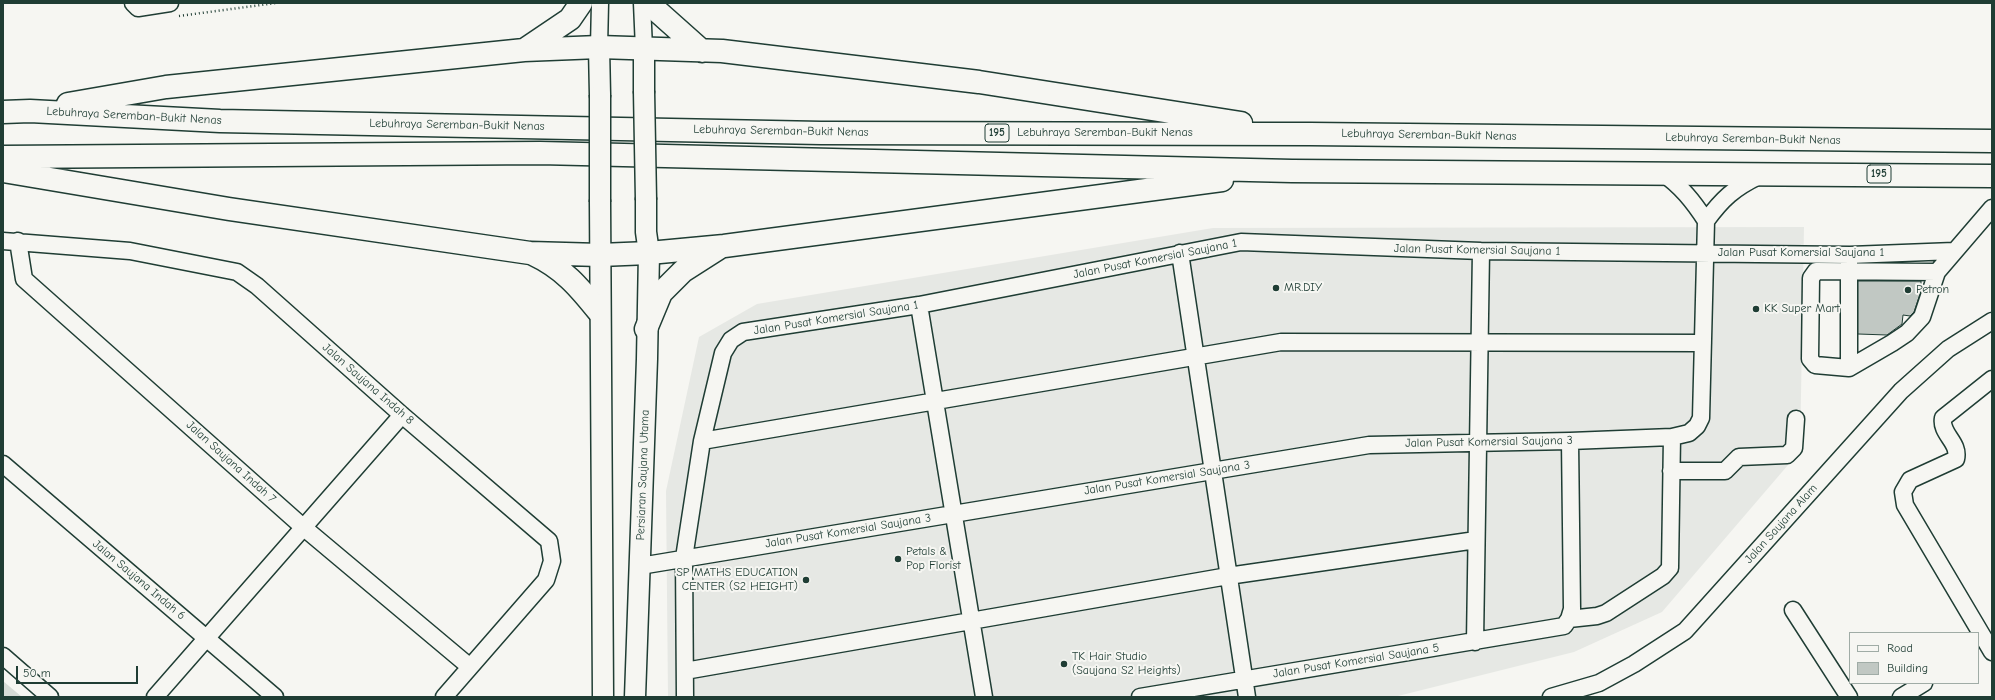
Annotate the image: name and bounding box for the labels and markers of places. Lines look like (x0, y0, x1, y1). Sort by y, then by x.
place label: MR.DIY (1284, 281, 1322, 295)
marker: MR.DIY (1271, 283, 1281, 293)
place label: Petron (1916, 283, 1949, 297)
marker: Petron (1903, 285, 1913, 295)
place label: KK Super Mart (1764, 302, 1840, 316)
marker: KK Super Mart (1751, 304, 1761, 314)
place label: Petals & Pop Florist (906, 545, 961, 573)
marker: Petals & Pop Florist (893, 554, 903, 564)
place label: SP MATHS EDUCATION CENTER (S2 HEIGHT) (676, 566, 798, 594)
marker: SP MATHS EDUCATION CENTER (S2 HEIGHT) (801, 575, 811, 585)
place label: TK Hair Studio (Saujana S2 Heights) (1072, 650, 1181, 678)
marker: TK Hair Studio (Saujana S2 Heights) (1059, 659, 1069, 669)

